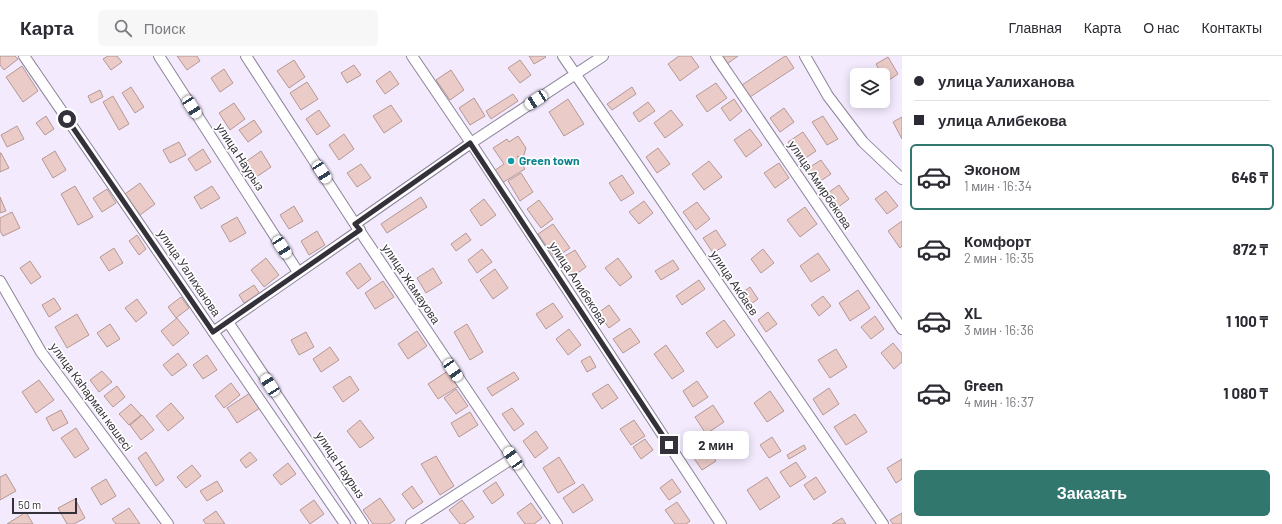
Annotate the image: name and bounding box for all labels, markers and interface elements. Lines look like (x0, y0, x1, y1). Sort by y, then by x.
search box (98, 10, 378, 46)
text: Карта (20, 16, 74, 39)
icon: search (112, 17, 134, 39)
text: Поиск (144, 19, 185, 37)
text: Главная (1009, 19, 1062, 36)
text: Карта (1084, 19, 1121, 36)
text: О нас (1143, 19, 1180, 36)
text: Контакты (1202, 19, 1262, 36)
map controls (850, 68, 890, 108)
button: layers (850, 68, 890, 108)
text: улица Уалиханова (938, 72, 1074, 90)
car (523, 88, 549, 112)
car (180, 94, 204, 120)
route start (58, 110, 76, 128)
text: улица Алибекова (938, 111, 1067, 129)
street label: улица Наурыз (213, 120, 268, 194)
street label: улица Амирбекова (785, 138, 856, 232)
place label: Green town (519, 153, 580, 167)
marker: Green town (506, 156, 516, 166)
car (310, 159, 334, 185)
icon: car (916, 159, 952, 195)
text: Эконом (964, 160, 1020, 178)
text: 646 ₸ (1232, 168, 1268, 186)
text: 1 мин · 16:34 (964, 178, 1032, 194)
street label: улица Уалиханова (155, 226, 224, 320)
icon: car (916, 231, 952, 267)
text: Комфорт (964, 232, 1031, 250)
car (270, 234, 294, 260)
street label: улица Алибекова (546, 239, 611, 327)
text: 872 ₸ (1233, 240, 1268, 258)
street label: улица Жамауова (379, 241, 444, 327)
street label: улица Акбаев (707, 247, 762, 318)
text: 2 мин · 16:35 (964, 250, 1034, 266)
icon: car (916, 303, 952, 339)
text: XL (964, 304, 982, 322)
text: 1 100 ₸ (1226, 312, 1268, 330)
text: 3 мин · 16:36 (964, 322, 1034, 338)
street label: улица Каһарман көшесі (47, 340, 136, 454)
car (441, 357, 465, 383)
car (258, 372, 282, 398)
icon: car (916, 375, 952, 411)
text: Green (964, 376, 1003, 394)
text: 1 080 ₸ (1223, 384, 1268, 402)
text: 4 мин · 16:37 (964, 394, 1034, 410)
street label: улица Наурыз (313, 428, 369, 501)
callout: 2 мин (683, 431, 749, 459)
route end (660, 436, 678, 454)
text: 2 мин (698, 437, 734, 453)
car (501, 445, 525, 471)
button: Заказать (914, 470, 1270, 516)
scale bar (12, 496, 77, 515)
text: 50 m (18, 498, 41, 511)

